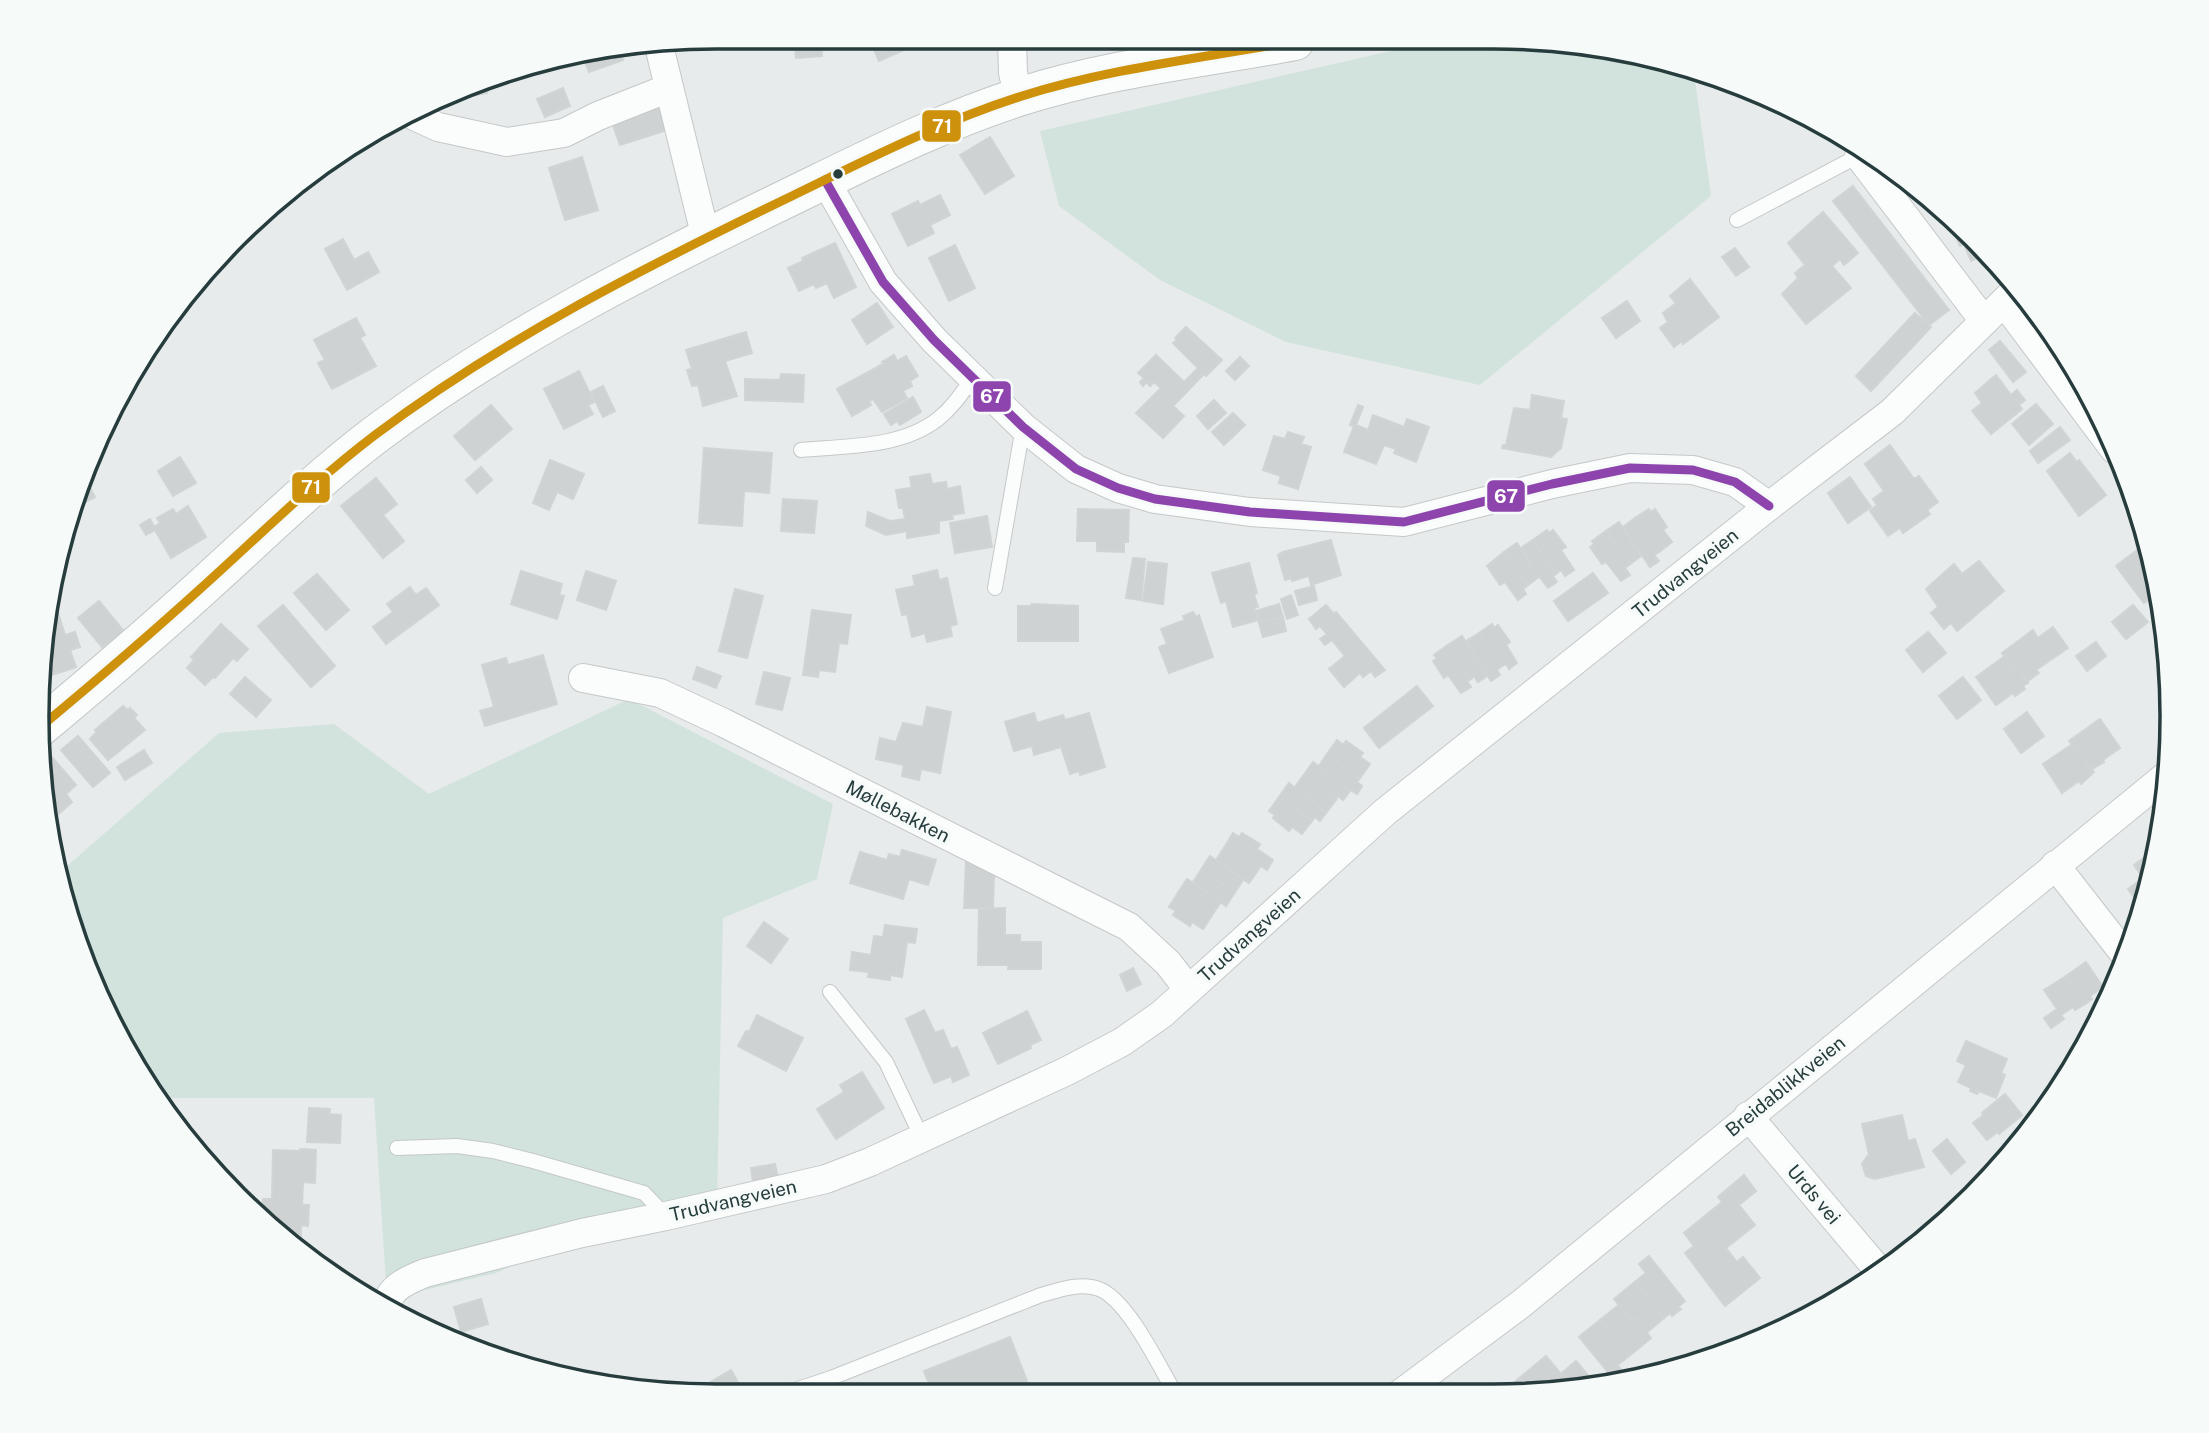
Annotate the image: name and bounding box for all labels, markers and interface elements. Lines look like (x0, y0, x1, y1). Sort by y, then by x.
line badge: 71 (921, 109, 962, 143)
text: 71 (932, 115, 952, 137)
unlabelled marker (831, 167, 845, 181)
line badge: 67 (972, 380, 1012, 413)
text: 67 (980, 385, 1004, 407)
line badge: 71 (291, 471, 331, 504)
text: 71 (301, 476, 321, 498)
line badge: 67 (1486, 479, 1526, 513)
text: 67 (1494, 485, 1518, 507)
street label: Trudvangveien (1628, 524, 1742, 622)
street label: Møllebakken (842, 775, 954, 847)
street label: Trudvangveien (1193, 883, 1305, 987)
street label: Breidablikkveien (1721, 1031, 1849, 1141)
street label: Urds vei (1783, 1160, 1845, 1228)
street label: Trudvangveien (667, 1175, 799, 1225)

